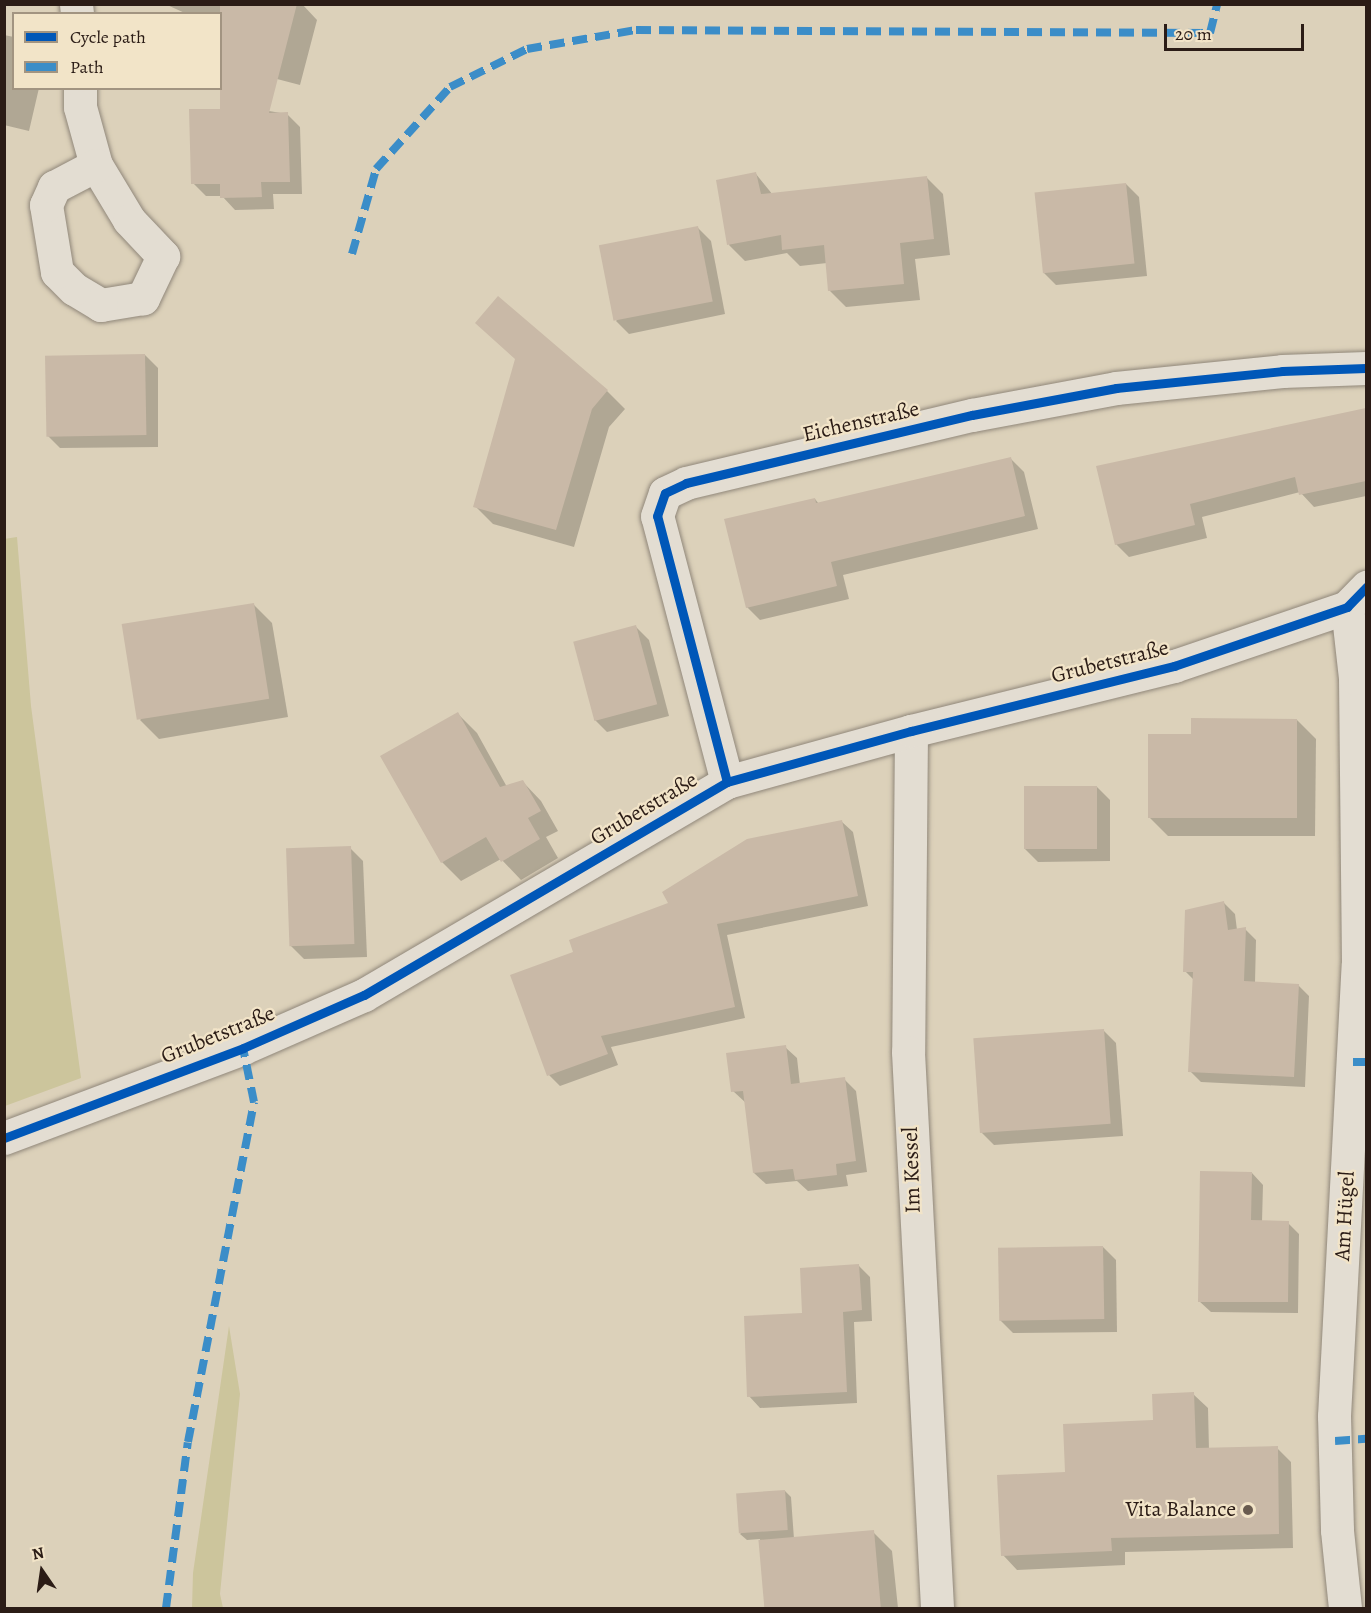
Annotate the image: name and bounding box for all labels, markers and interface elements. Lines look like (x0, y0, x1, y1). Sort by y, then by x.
legend (12, 12, 222, 90)
scale bar (1167, 12, 1306, 50)
text: 20 m (1175, 22, 1212, 46)
text: Cycle path (70, 25, 146, 49)
text: Path (70, 55, 104, 79)
street label: Eichenstraße (800, 396, 922, 448)
street label: Grubetstraße (1048, 635, 1172, 689)
street label: Grubetstraße (586, 767, 702, 851)
street label: Grubetstraße (157, 1000, 279, 1070)
street label: Im Kessel (897, 1126, 927, 1214)
street label: Am Hügel (1329, 1170, 1361, 1262)
place label: Vita Balance (1125, 1497, 1236, 1523)
marker: Vita Balance (1241, 1503, 1255, 1517)
north arrow (12, 1541, 72, 1601)
text: N (30, 1541, 46, 1565)

